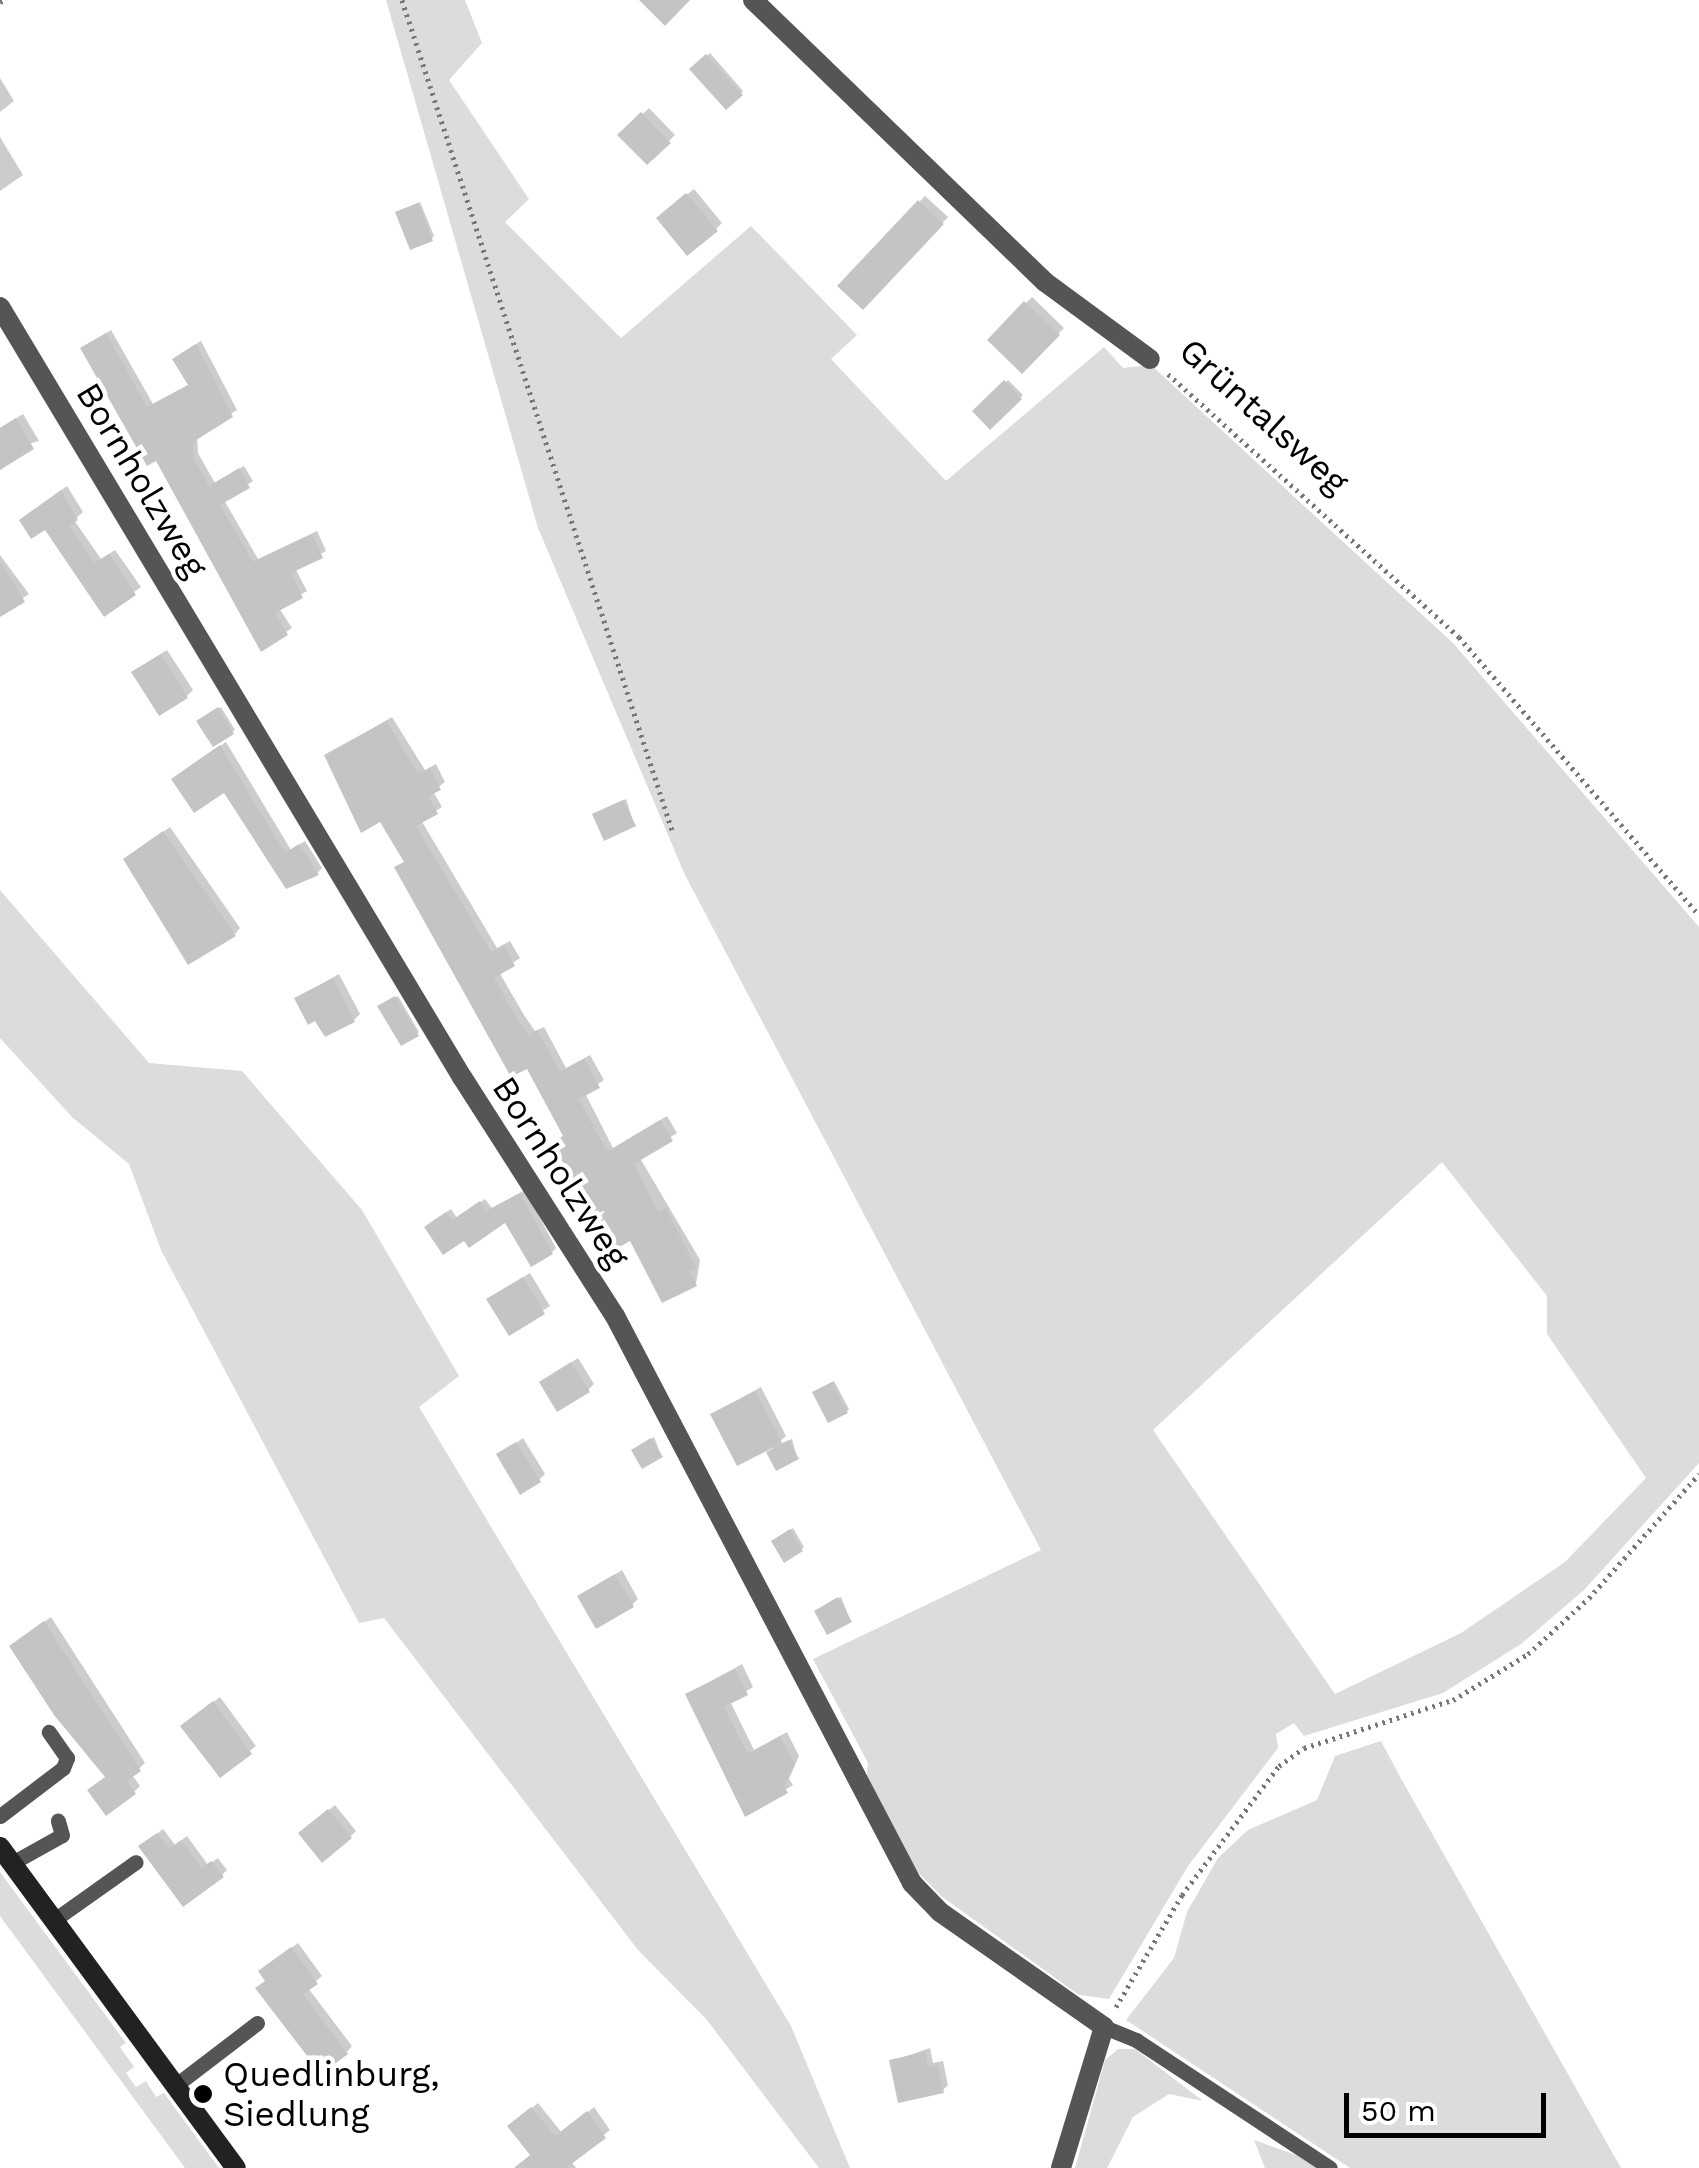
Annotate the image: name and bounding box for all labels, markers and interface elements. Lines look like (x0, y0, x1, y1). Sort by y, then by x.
street label: Grüntalsweg (1171, 329, 1357, 503)
street label: Bornholzweg (68, 375, 216, 585)
street label: Bornholzweg (484, 1069, 638, 1275)
place label: Quedlinburg, Siedlung (223, 2053, 439, 2135)
scale bar (1349, 2073, 1552, 2135)
marker: Quedlinburg, Siedlung (192, 2083, 214, 2105)
text: 50 m (1361, 2093, 1436, 2128)

